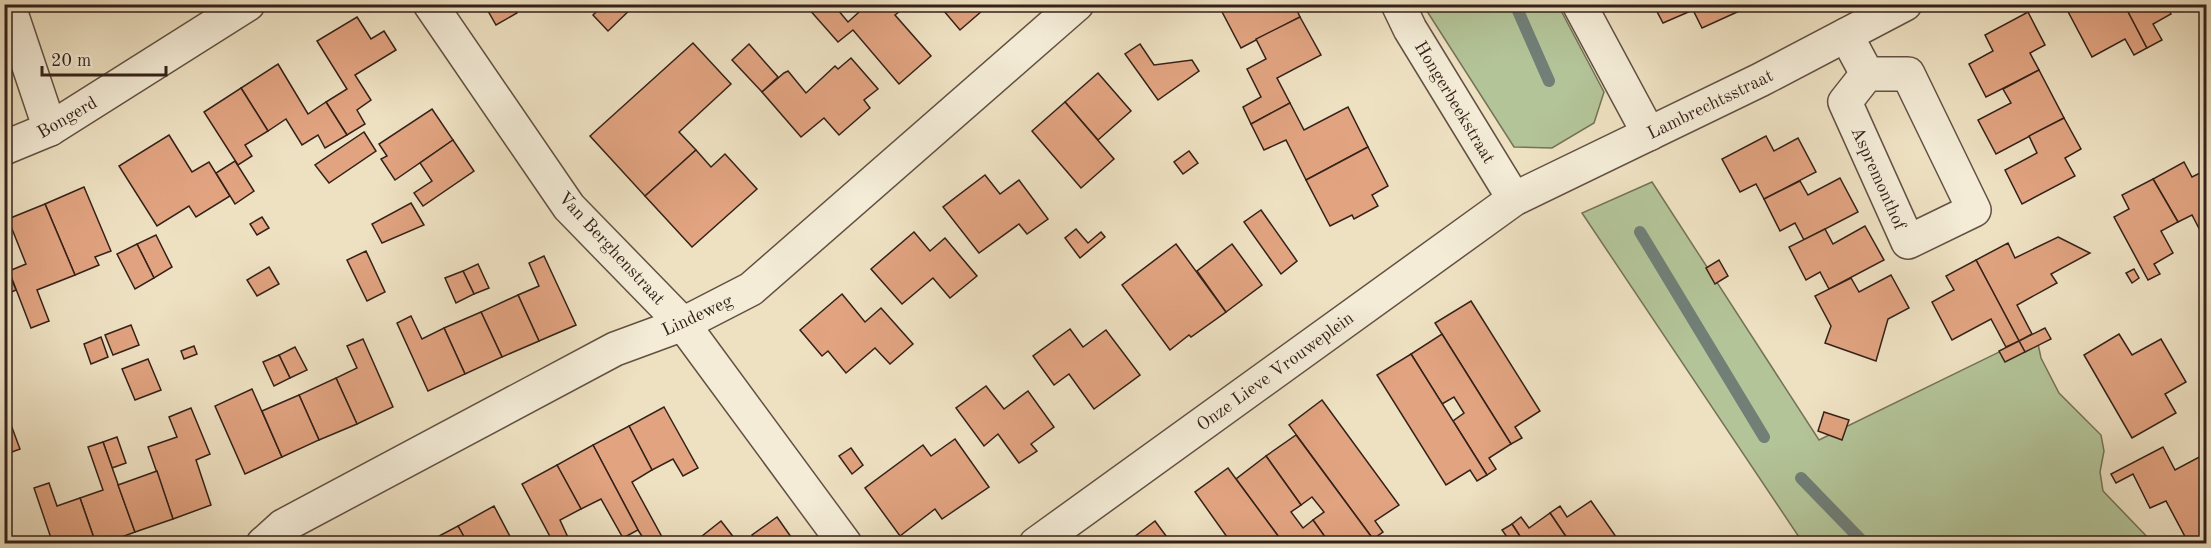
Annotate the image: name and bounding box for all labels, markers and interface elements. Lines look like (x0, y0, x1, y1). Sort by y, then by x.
street label: Hongerbeekstraat (1411, 38, 1498, 167)
scale bar (42, 39, 166, 77)
text: 20 m (51, 52, 91, 70)
street label: Lambrechtsstraat (1645, 67, 1776, 143)
street label: Bongerd (34, 94, 101, 142)
street label: Aspremonthof (1847, 124, 1909, 233)
street label: Van Berghenstraat (554, 189, 668, 309)
street label: Lindeweg (659, 292, 736, 340)
street label: Onze Lieve Vrouweplein (1194, 309, 1358, 435)

